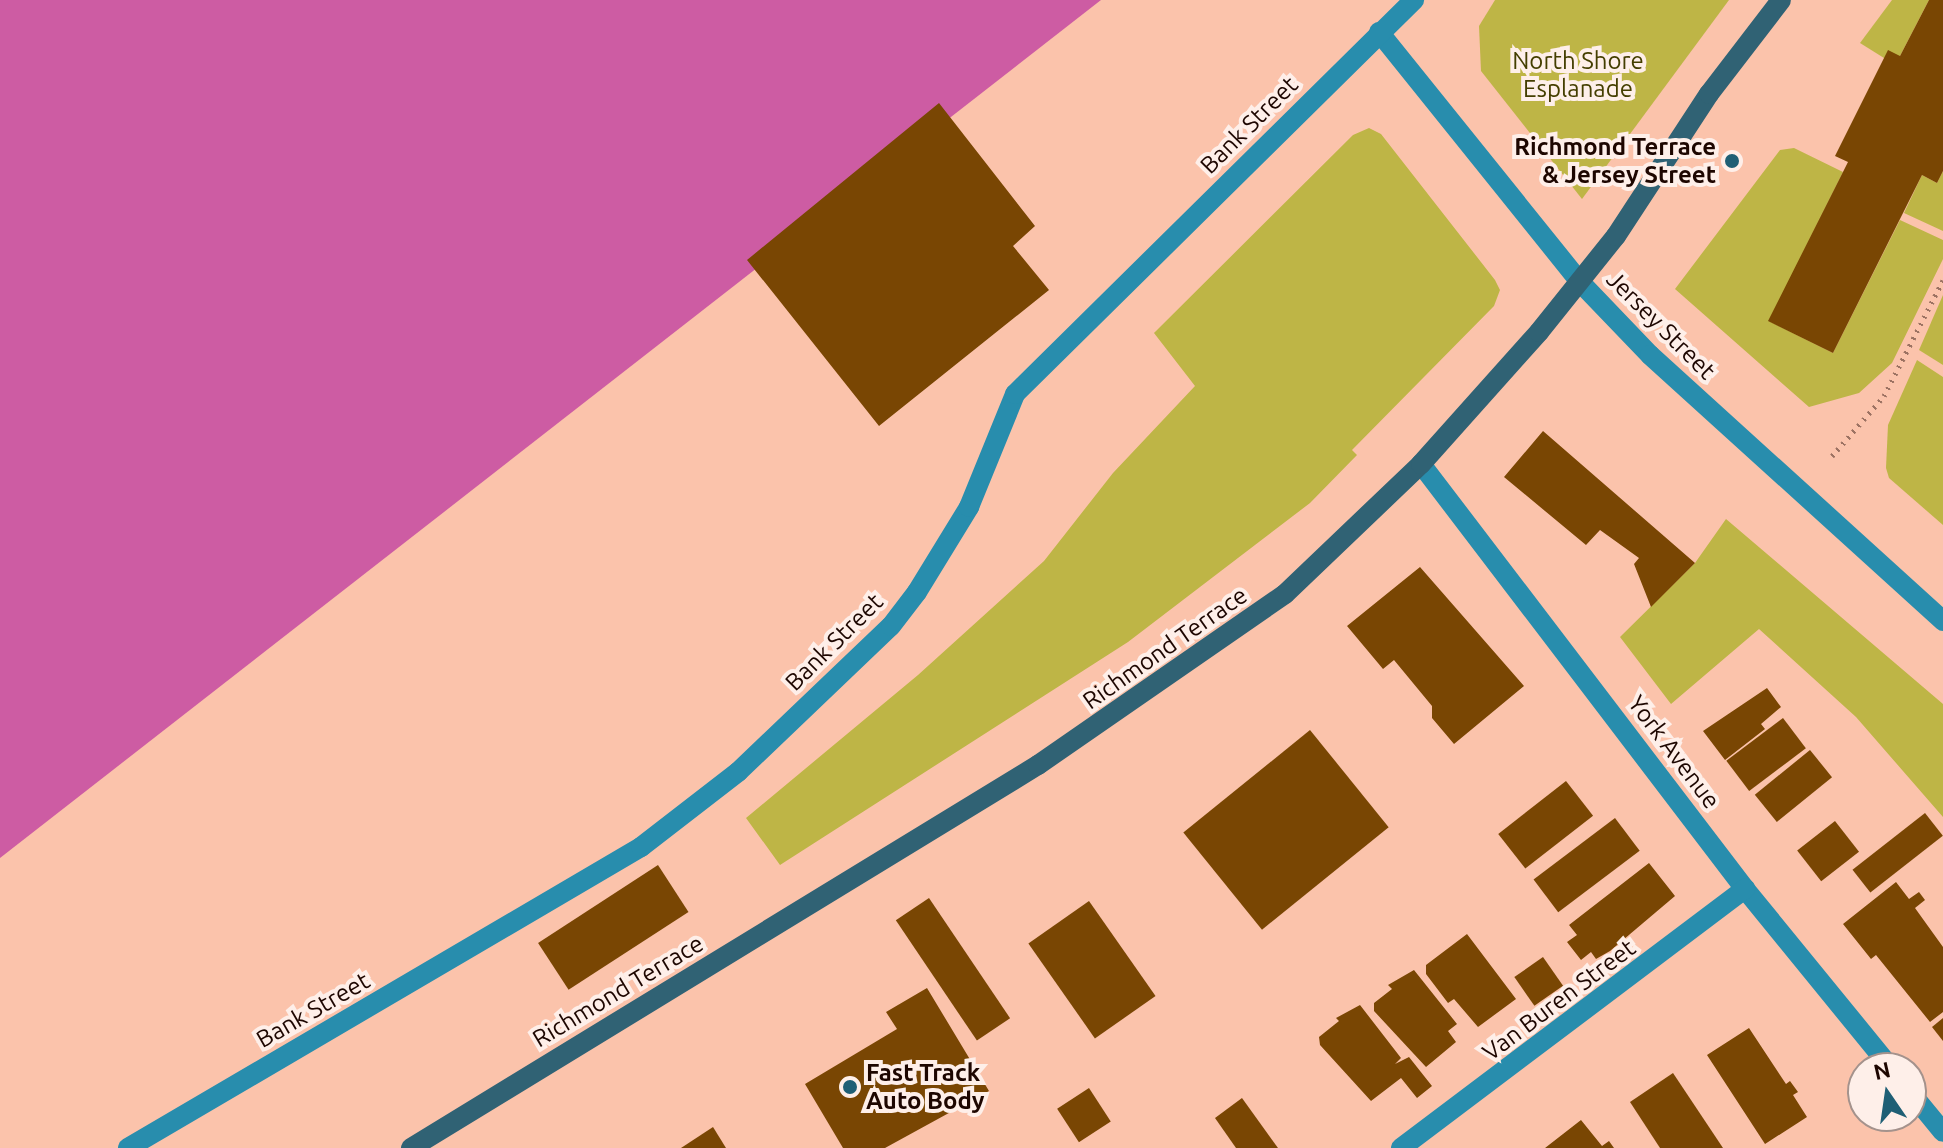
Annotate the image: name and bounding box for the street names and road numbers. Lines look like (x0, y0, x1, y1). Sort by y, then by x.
street label: Bank Street (1194, 70, 1304, 180)
street label: Jersey Street (1601, 265, 1721, 385)
street label: Richmond Terrace (1077, 581, 1253, 715)
street label: Bank Street (779, 587, 889, 697)
street label: York Avenue (1622, 690, 1726, 814)
street label: Richmond Terrace (527, 929, 709, 1053)
street label: Van Buren Street (1477, 933, 1641, 1067)
street label: Bank Street (251, 966, 375, 1054)

